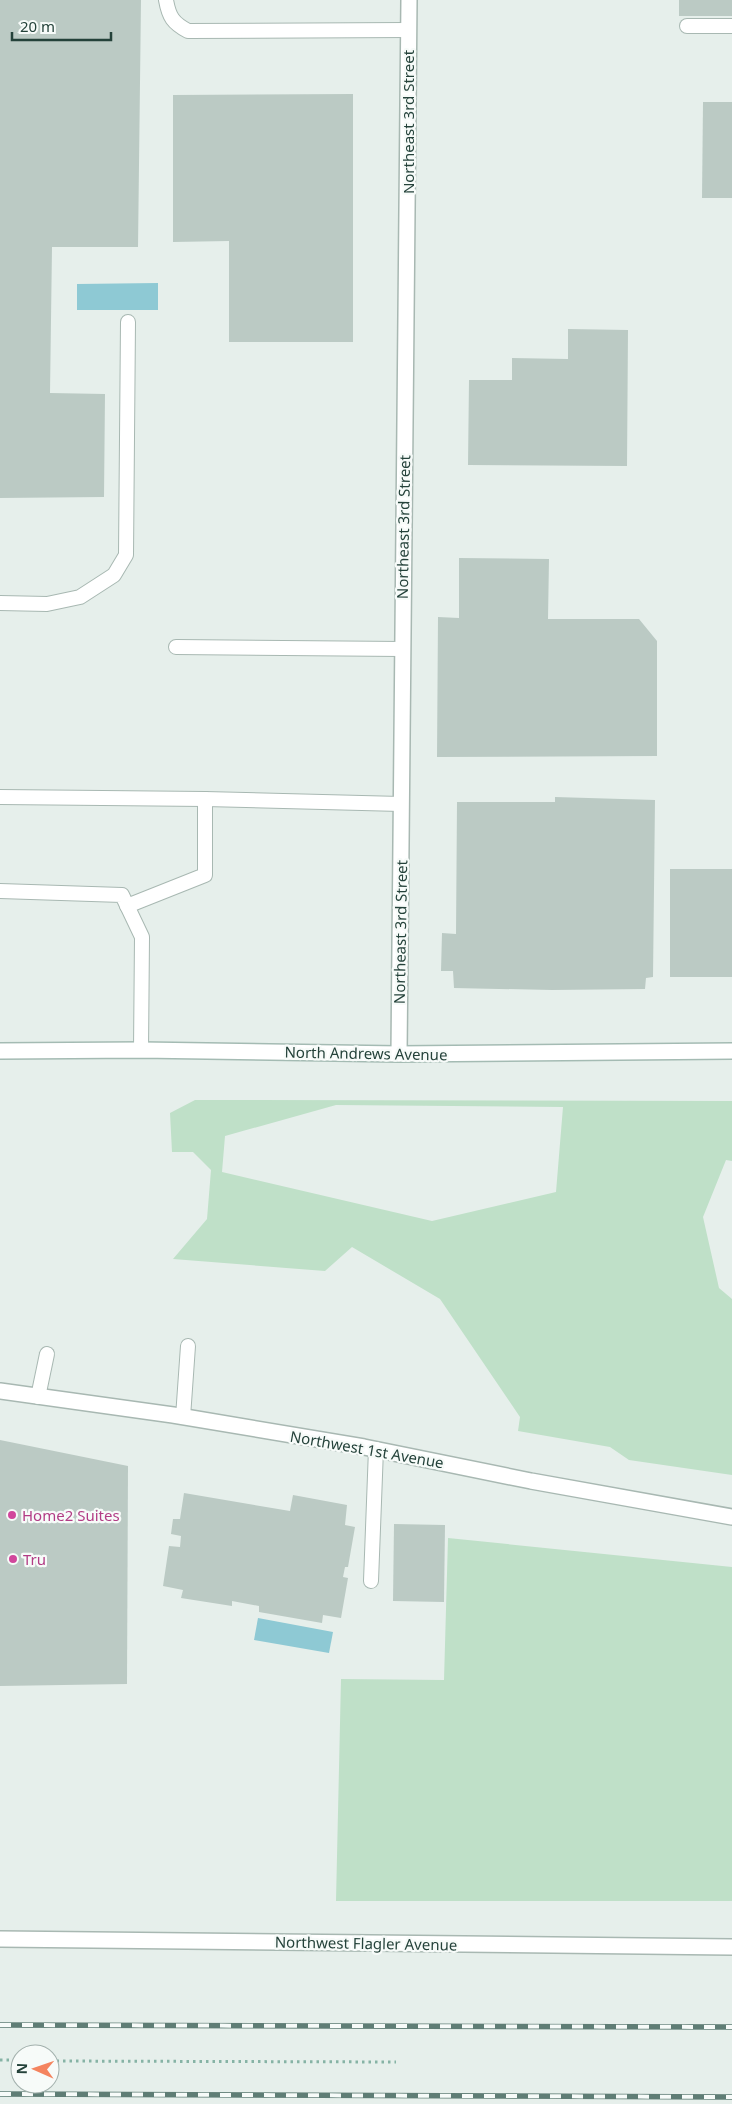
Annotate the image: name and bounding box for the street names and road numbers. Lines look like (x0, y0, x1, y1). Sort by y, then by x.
street label: Northeast 3rd Street (398, 49, 418, 194)
street label: Northeast 3rd Street (392, 454, 414, 599)
street label: Northeast 3rd Street (389, 859, 411, 1004)
street label: North Andrews Avenue (284, 1042, 448, 1064)
street label: Northwest 1st Avenue (289, 1426, 445, 1472)
street label: Northwest Flagler Avenue (275, 1931, 457, 1955)

